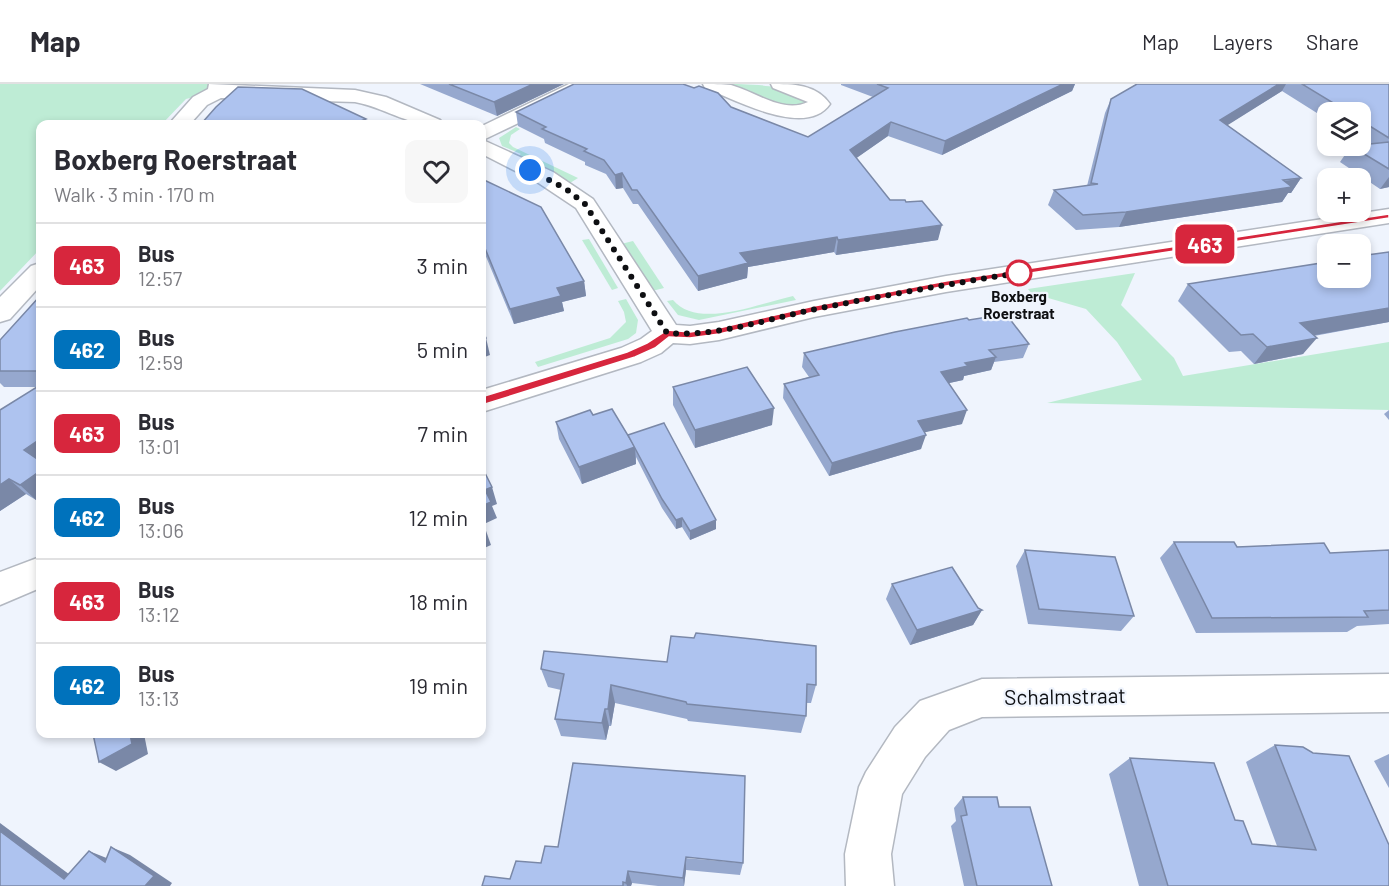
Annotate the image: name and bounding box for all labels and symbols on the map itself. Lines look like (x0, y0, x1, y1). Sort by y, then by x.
your location (515, 155, 545, 185)
line badge: 463 (1170, 224, 1240, 264)
marker: Boxberg Roerstraat (1006, 260, 1032, 286)
place label: Boxberg Roerstraat (983, 287, 1055, 322)
street label: Schalmstraat (1004, 682, 1126, 709)

